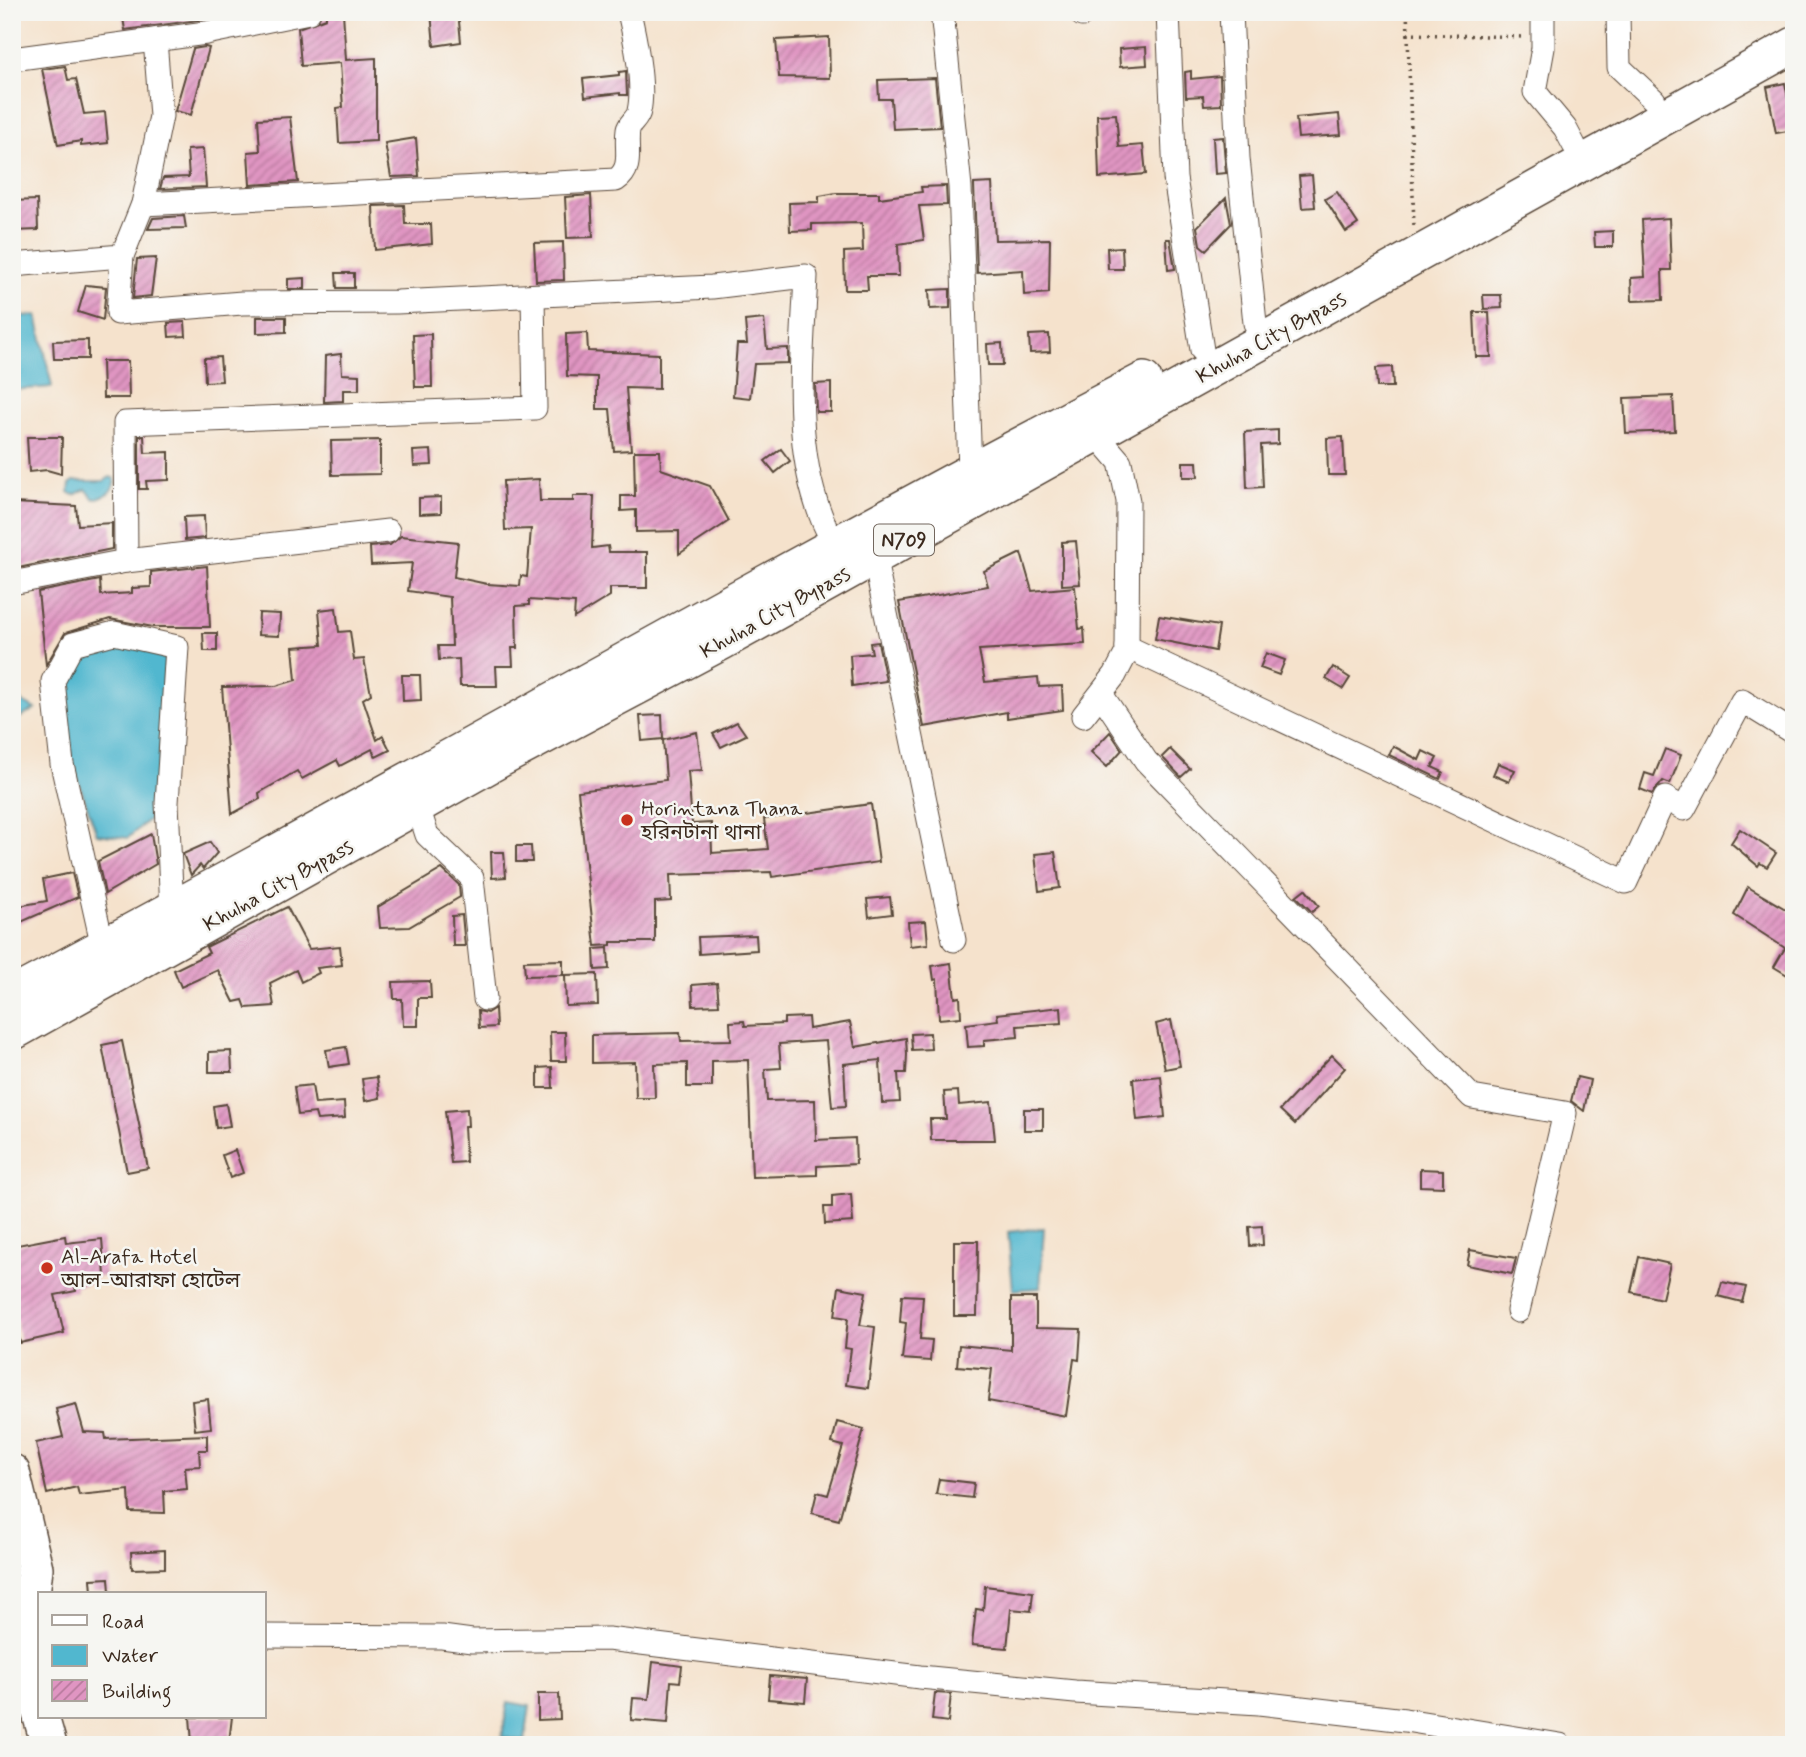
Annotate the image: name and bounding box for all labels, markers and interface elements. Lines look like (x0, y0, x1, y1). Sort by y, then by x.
street label: Khulna City Bypass (1191, 285, 1352, 391)
road number: N709 (874, 524, 934, 555)
street label: Khulna City Bypass (695, 560, 856, 666)
place label: Horintana Thana হরিনটানা থানা (640, 795, 803, 847)
marker: Horintana Thana হরিনটানা থানা (619, 812, 635, 828)
street label: Khulna City Bypass (198, 833, 359, 939)
place label: Al-Arafa Hotel আল-আরাফা হোটেল (60, 1243, 241, 1295)
marker: Al-Arafa Hotel আল-আরাফা হোটেল (39, 1260, 55, 1276)
legend (38, 1592, 266, 1718)
text: Road (102, 1608, 144, 1636)
text: Water (102, 1642, 158, 1670)
text: Building (102, 1678, 172, 1708)

